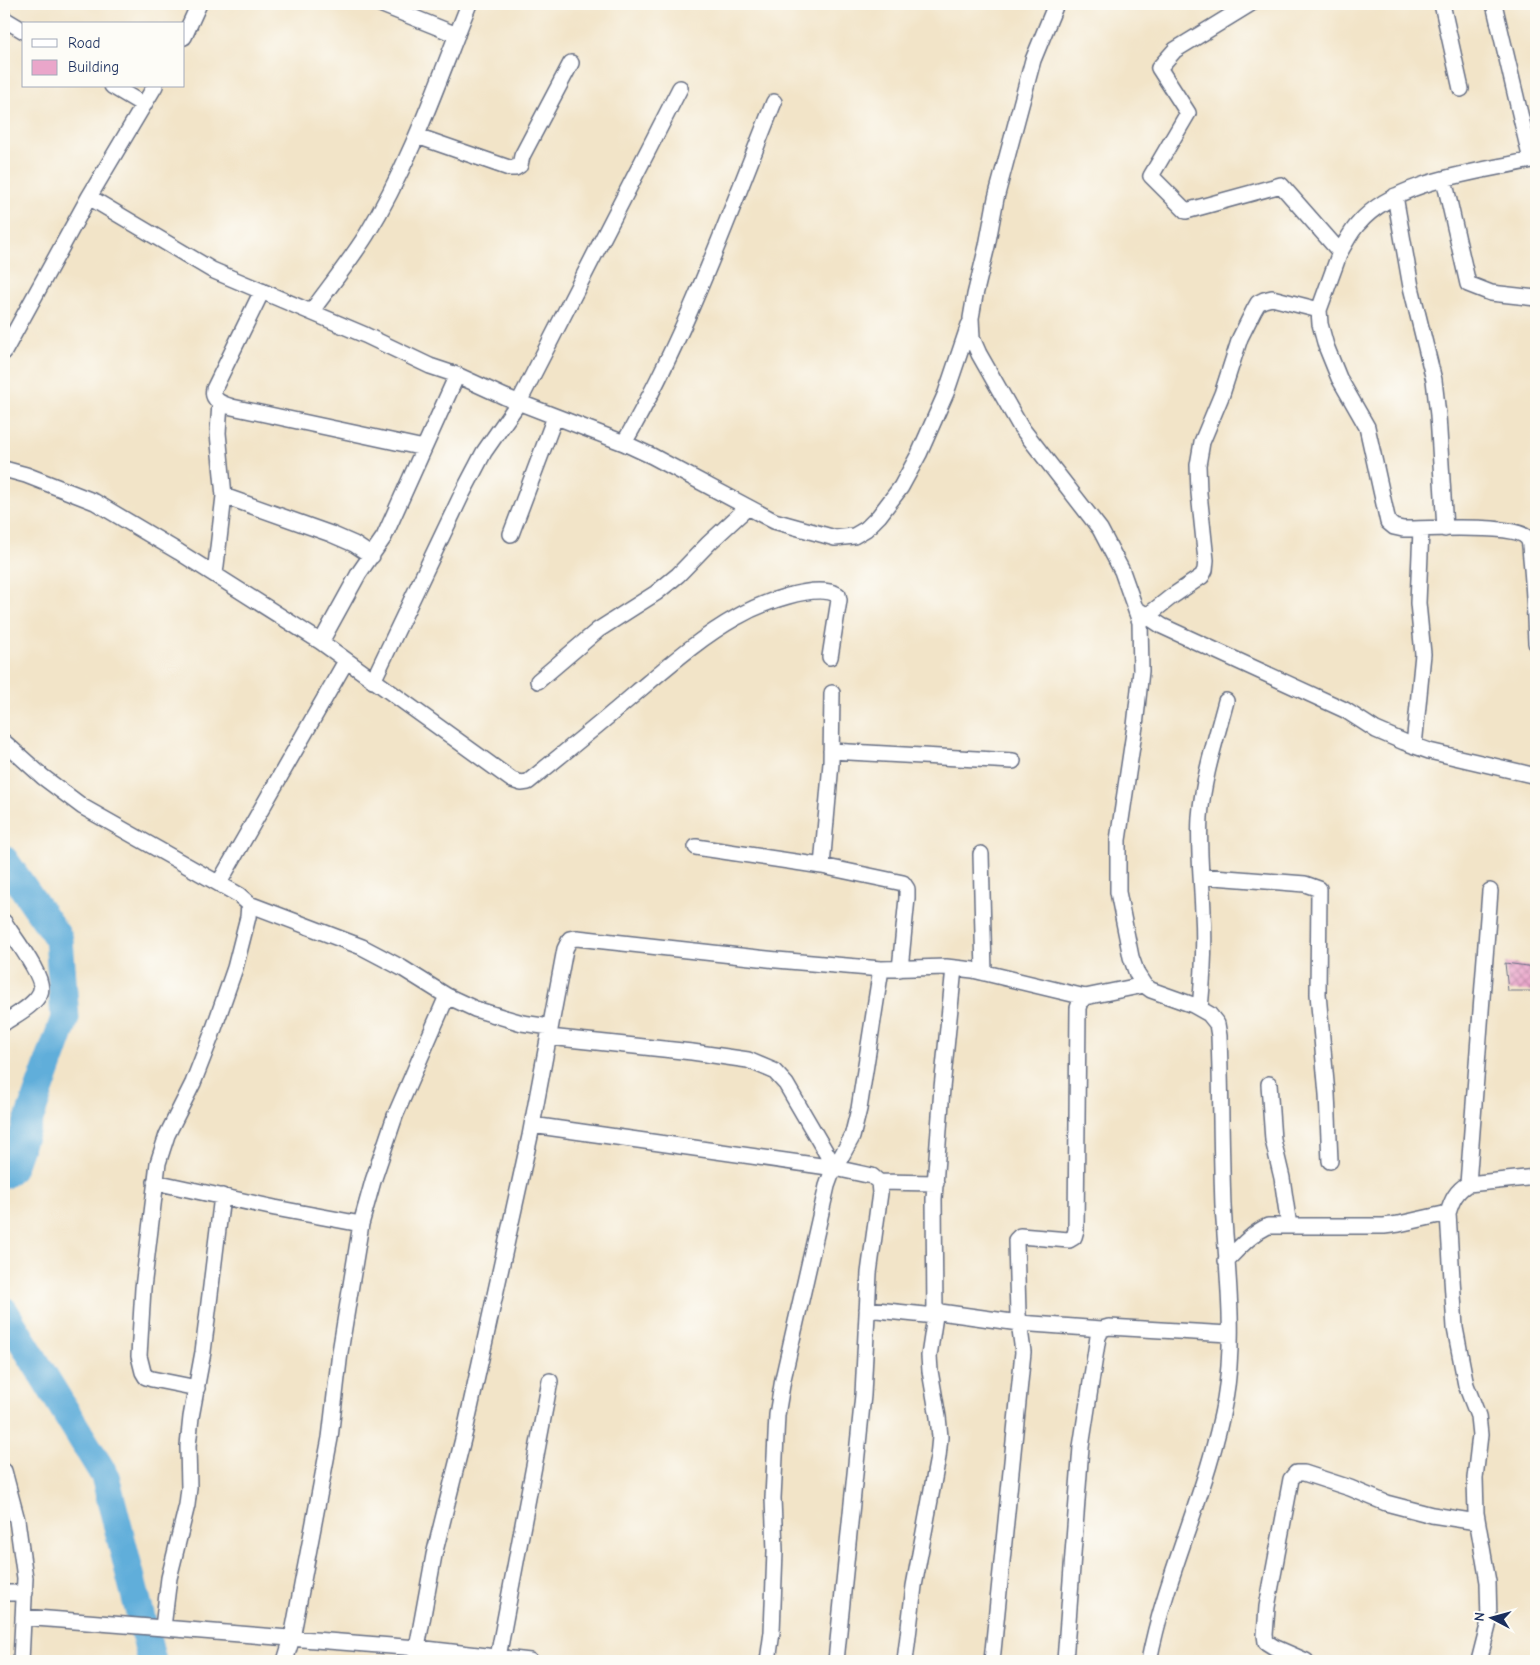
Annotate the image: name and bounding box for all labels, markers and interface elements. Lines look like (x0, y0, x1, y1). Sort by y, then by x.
legend (22, 22, 185, 88)
text: Road (68, 34, 100, 52)
text: Building (68, 58, 119, 76)
north arrow (1468, 1592, 1518, 1642)
text: N (1471, 1611, 1488, 1622)

